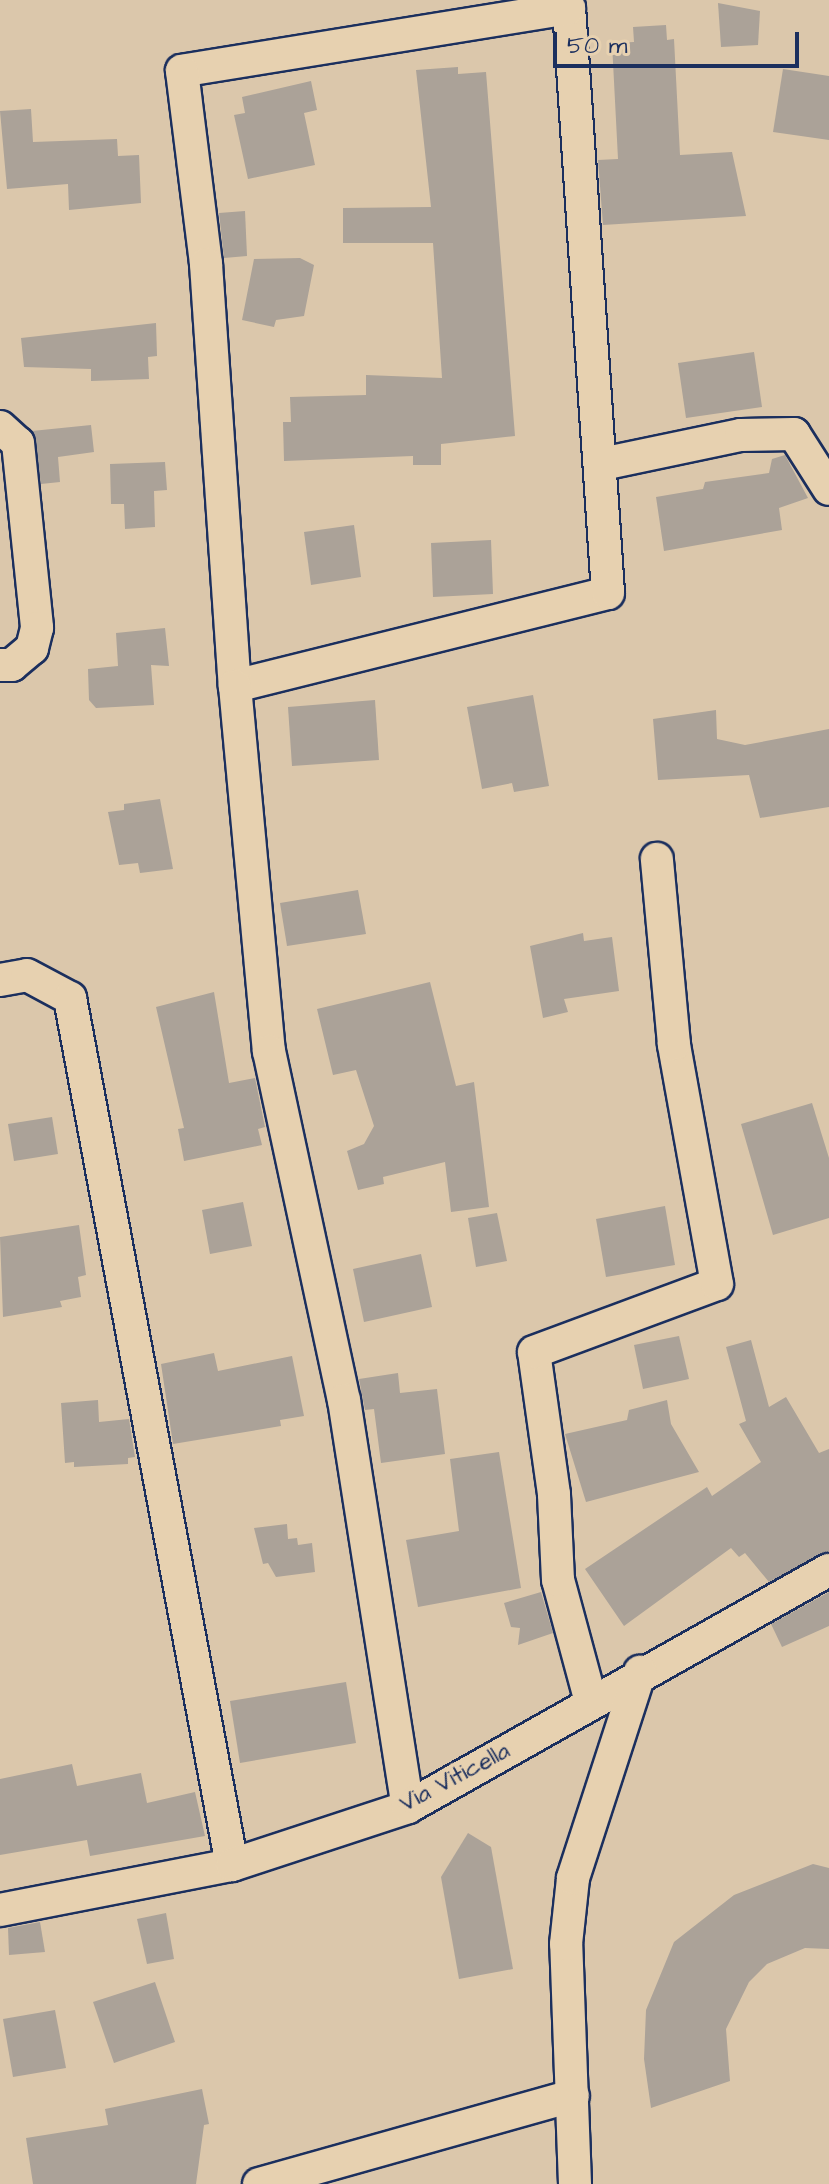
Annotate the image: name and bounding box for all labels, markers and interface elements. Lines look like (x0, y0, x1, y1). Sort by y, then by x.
scale bar (557, 16, 803, 66)
text: 50 m (567, 29, 627, 63)
street label: Via Viticella (395, 1737, 515, 1819)

